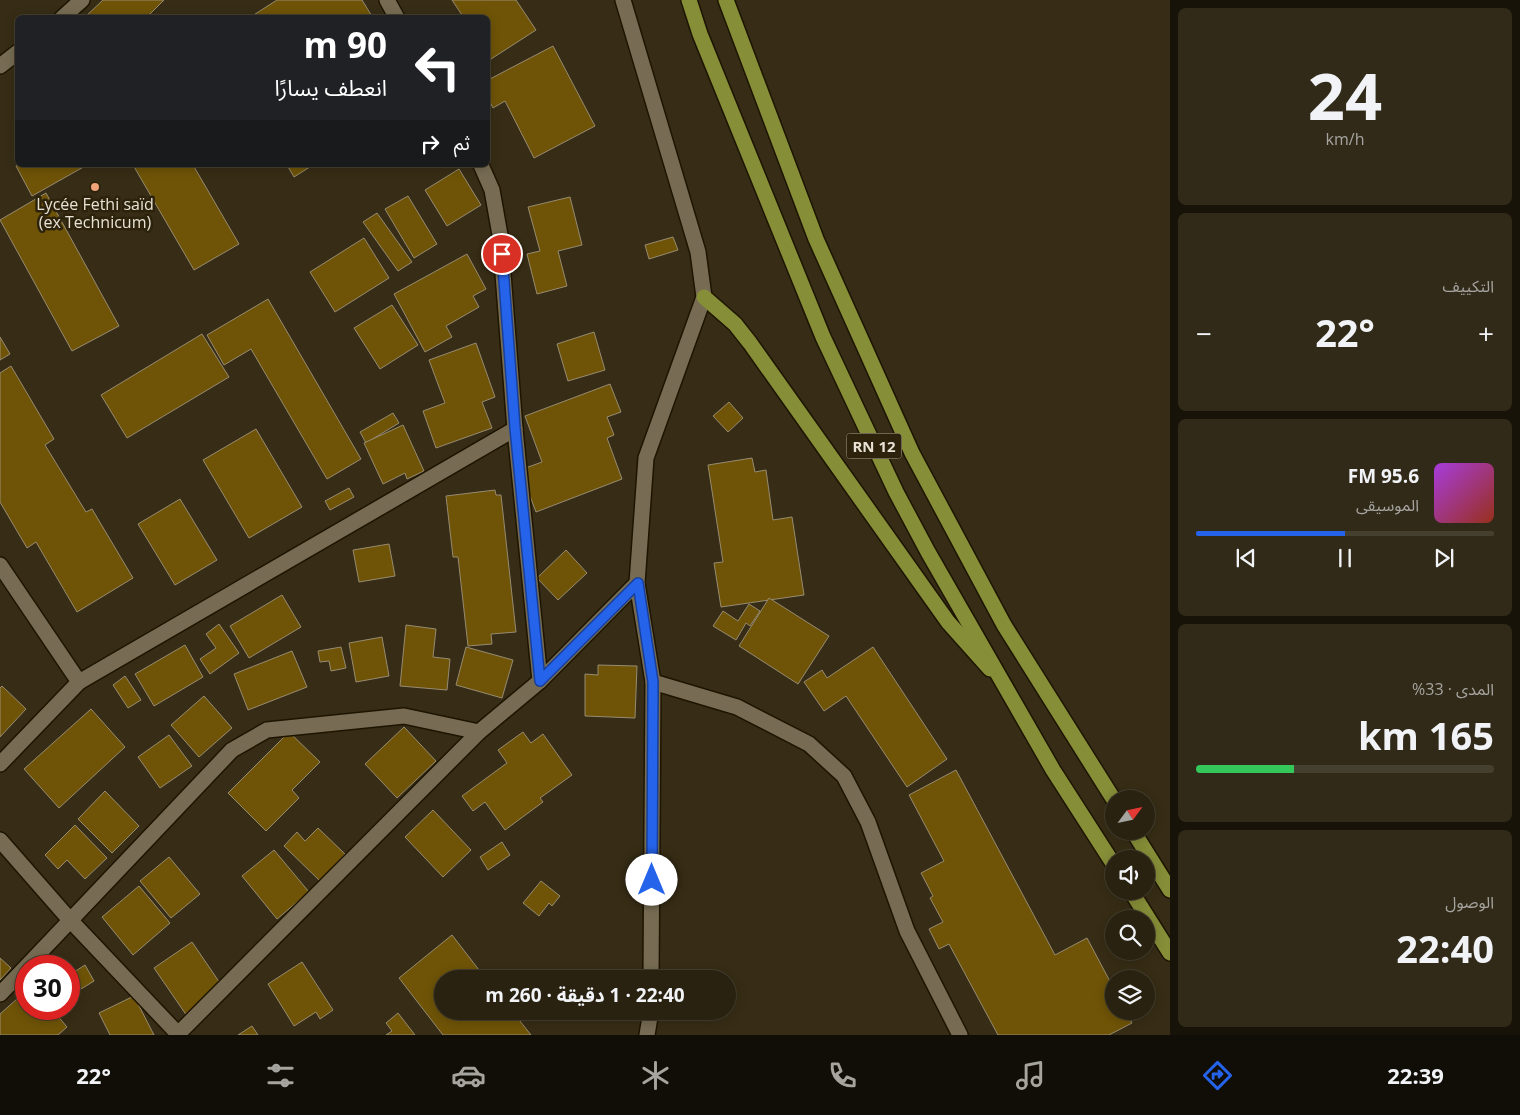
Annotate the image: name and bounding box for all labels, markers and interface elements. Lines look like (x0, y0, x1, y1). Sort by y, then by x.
text: 90 m (304, 21, 387, 68)
icon: left (405, 35, 470, 100)
text: 24 (1308, 51, 1382, 139)
text: انعطف يسارًا (274, 72, 387, 102)
text: km/h (1326, 128, 1364, 150)
icon: right (416, 130, 444, 158)
text: ثم (454, 130, 470, 156)
marker: Lycée Fethi saïd (ex Technicum) (89, 181, 101, 193)
place label: Lycée Fethi saïd (ex Technicum) (36, 193, 154, 233)
pin (481, 233, 523, 275)
icon: arrive (488, 240, 516, 268)
text: التكييف (1442, 275, 1494, 297)
text: 22° (1315, 306, 1375, 358)
text: − (1196, 314, 1212, 352)
text: + (1478, 314, 1494, 352)
road number: RN 12 (846, 434, 902, 458)
text: 95.6 FM (1348, 463, 1419, 489)
text: الموسيقى (1356, 494, 1419, 516)
icon: previous (1232, 544, 1260, 572)
icon: pause (1331, 544, 1359, 572)
icon: next (1430, 544, 1458, 572)
text: المدى · 33% (1412, 678, 1494, 700)
text: 165 km (1358, 709, 1494, 761)
north arrow (1105, 790, 1155, 840)
map controls (1105, 790, 1155, 1020)
button: sound (1105, 850, 1155, 900)
position arrow (625, 853, 677, 905)
text: الوصول (1445, 891, 1494, 913)
button: search (1105, 910, 1155, 960)
text: 22:40 (1396, 922, 1494, 974)
speed limit sign: 30 (15, 955, 80, 1020)
button: layers (1105, 970, 1155, 1020)
text: 22:40 · 1 دقيقة · 260 m (485, 982, 685, 1008)
icon: filters (263, 1058, 298, 1093)
icon: car (451, 1058, 486, 1093)
icon: climate (638, 1058, 673, 1093)
icon: phone (825, 1058, 860, 1093)
icon: music (1013, 1058, 1048, 1093)
icon: directions (1200, 1058, 1235, 1093)
text: 22° (76, 1060, 111, 1090)
text: 22:39 (1387, 1060, 1444, 1090)

